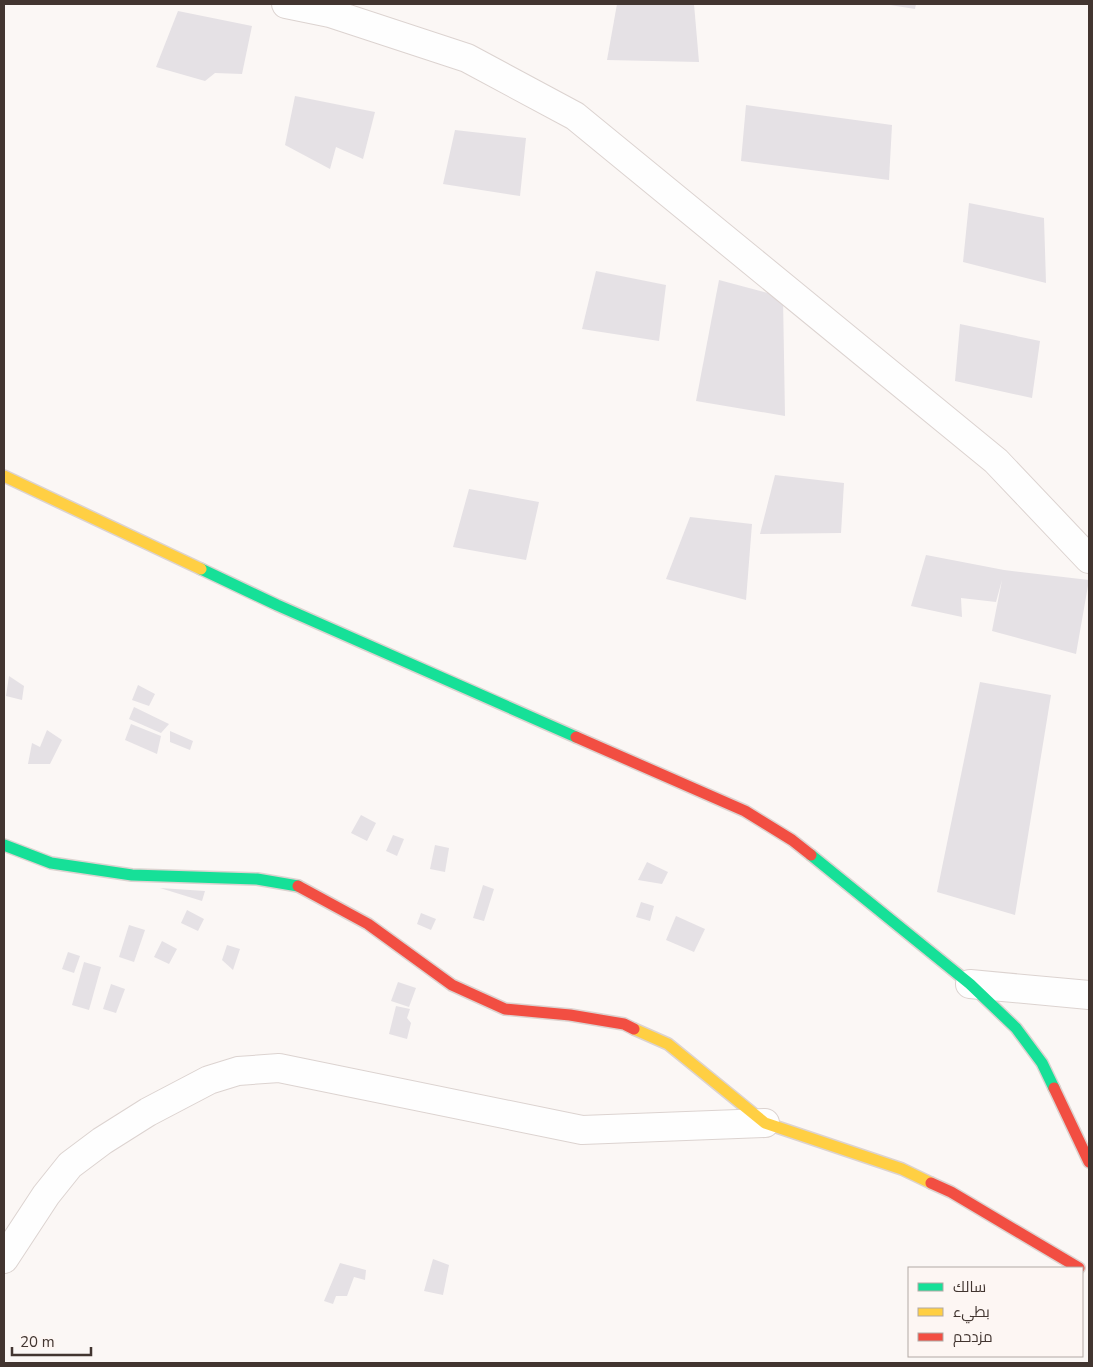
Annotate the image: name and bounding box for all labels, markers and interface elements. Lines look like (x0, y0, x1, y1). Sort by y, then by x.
legend (908, 1267, 1083, 1357)
text: سالك (953, 1277, 986, 1297)
text: بطيء (953, 1302, 990, 1324)
scale bar (12, 1324, 91, 1356)
text: مزدحم (953, 1327, 993, 1347)
text: 20 m (20, 1332, 55, 1352)

